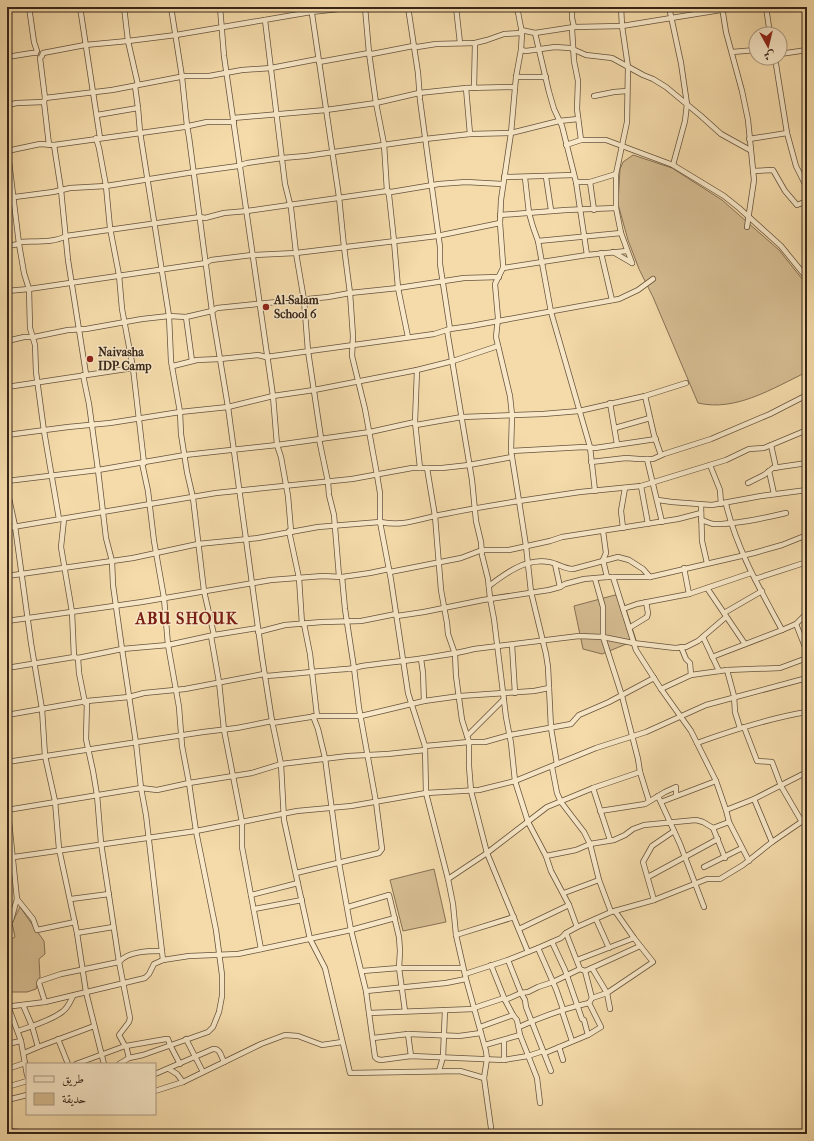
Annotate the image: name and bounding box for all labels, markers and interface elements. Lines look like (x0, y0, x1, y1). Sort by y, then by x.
north arrow (748, 26, 788, 66)
text: ش (763, 48, 776, 63)
place label: Al-Salam School 6 (273, 293, 320, 321)
marker: Al-Salam School 6 (261, 302, 271, 312)
place label: Naivasha IDP Camp (98, 345, 152, 374)
marker: Naivasha IDP Camp (85, 354, 95, 364)
district label: ABU SHOUK (135, 609, 239, 628)
legend (26, 1063, 156, 1115)
text: طريق (62, 1072, 84, 1087)
text: حديقة (62, 1092, 86, 1107)

